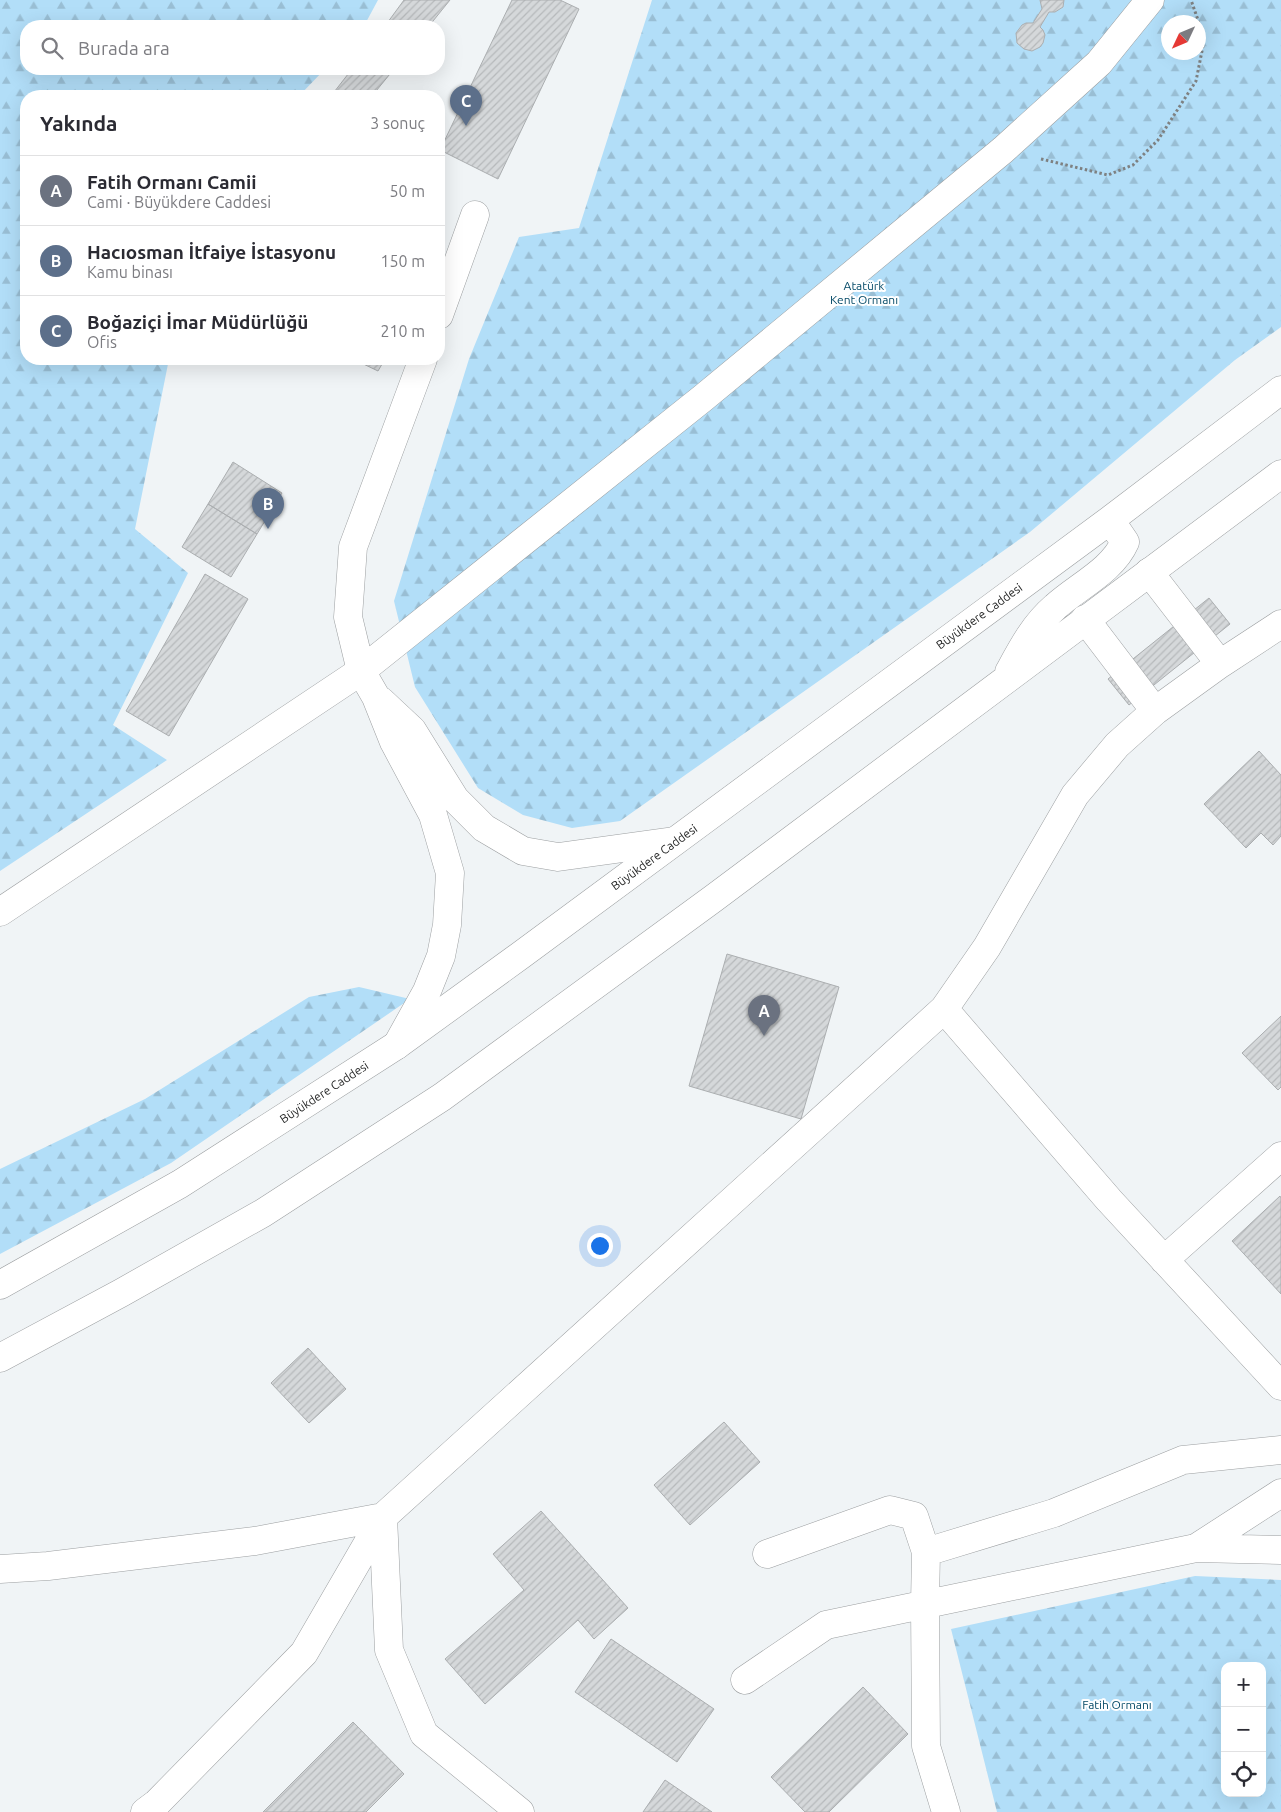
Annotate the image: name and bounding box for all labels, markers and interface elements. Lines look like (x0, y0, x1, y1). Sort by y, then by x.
north arrow (1161, 15, 1206, 60)
search box (20, 20, 445, 75)
icon: search (38, 34, 66, 62)
text: Burada ara (78, 37, 170, 59)
pin: C (450, 85, 482, 126)
text: Yakında (40, 111, 117, 135)
text: 3 sonuç (370, 114, 425, 132)
text: Fatih Ormanı Camii (87, 171, 256, 193)
text: A (50, 182, 62, 200)
text: 50 m (389, 182, 425, 200)
text: Cami · Büyükdere Caddesi (87, 193, 271, 211)
text: Hacıosman İtfaiye İstasyonu (87, 241, 336, 263)
text: B (51, 252, 61, 270)
text: 150 m (380, 252, 425, 270)
text: Kamu binası (87, 263, 173, 281)
park label: Atatürk Kent Ormanı (830, 279, 898, 306)
text: Boğaziçi İmar Müdürlüğü (87, 311, 308, 333)
text: C (51, 322, 61, 340)
text: 210 m (380, 322, 425, 340)
text: Ofis (87, 333, 117, 351)
pin: B (252, 488, 284, 529)
street label: Büyükdere Caddesi (934, 580, 1024, 651)
street label: Büyükdere Caddesi (609, 821, 699, 892)
pin: A (748, 995, 780, 1036)
street label: Büyükdere Caddesi (277, 1059, 371, 1125)
your location (587, 1233, 613, 1259)
map controls (1221, 1662, 1266, 1797)
button: + (1221, 1662, 1266, 1707)
park label: Fatih Ormanı (1082, 1698, 1152, 1711)
button: − (1221, 1707, 1266, 1752)
button: locate (1221, 1752, 1266, 1797)

